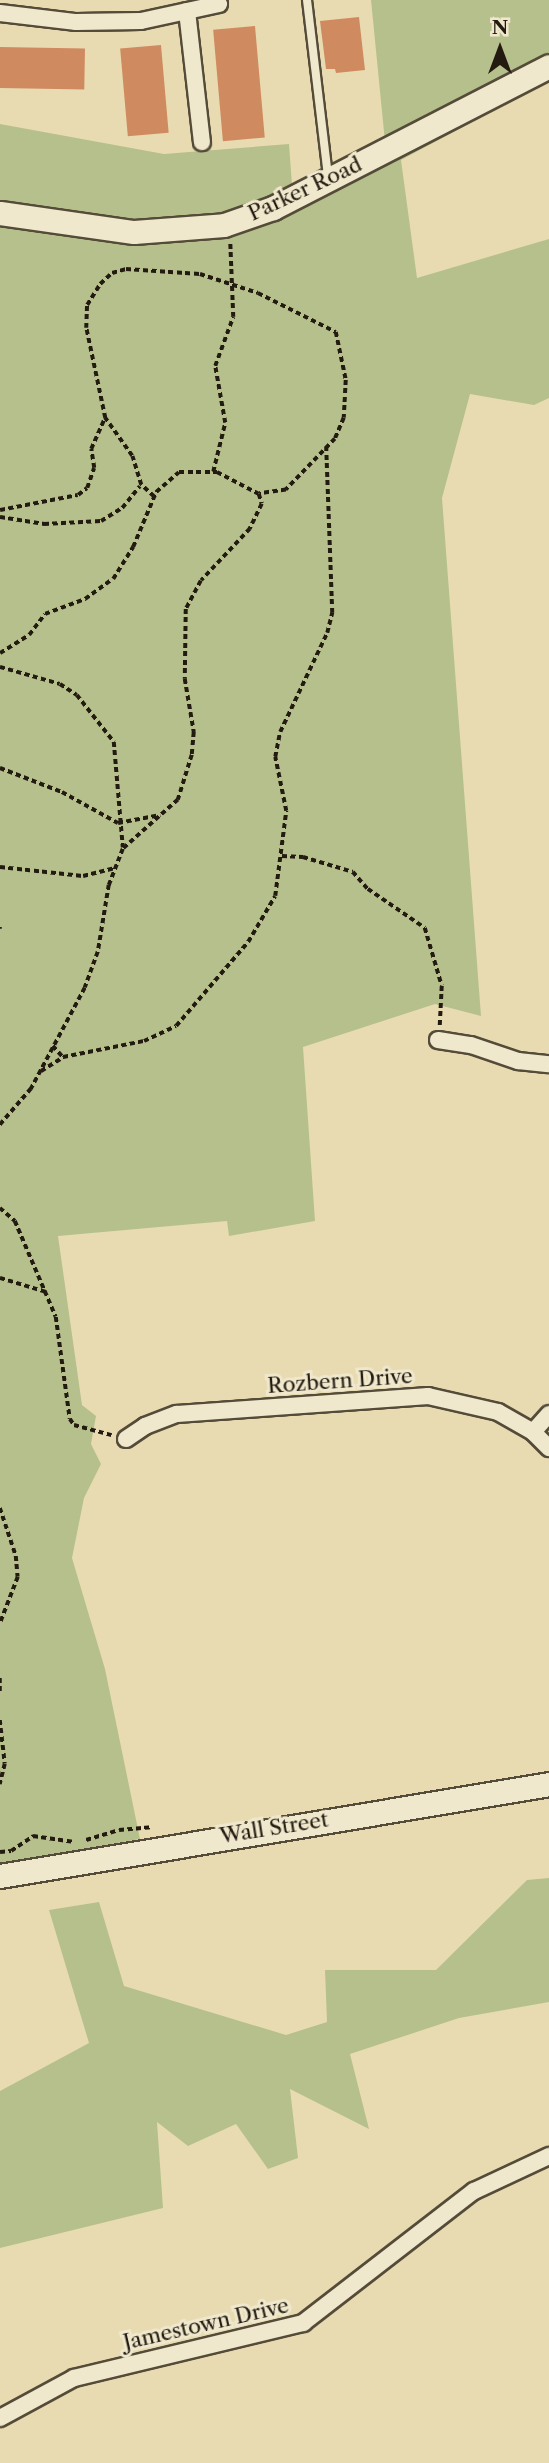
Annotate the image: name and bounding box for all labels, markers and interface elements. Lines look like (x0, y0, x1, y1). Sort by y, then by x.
north arrow (465, 14, 535, 84)
text: N (492, 16, 508, 39)
street label: Parker Road (244, 152, 366, 226)
street label: Rozbern Drive (267, 1363, 413, 1399)
street label: Wall Street (218, 1807, 330, 1849)
street label: Jamestown Drive (121, 2293, 291, 2355)

